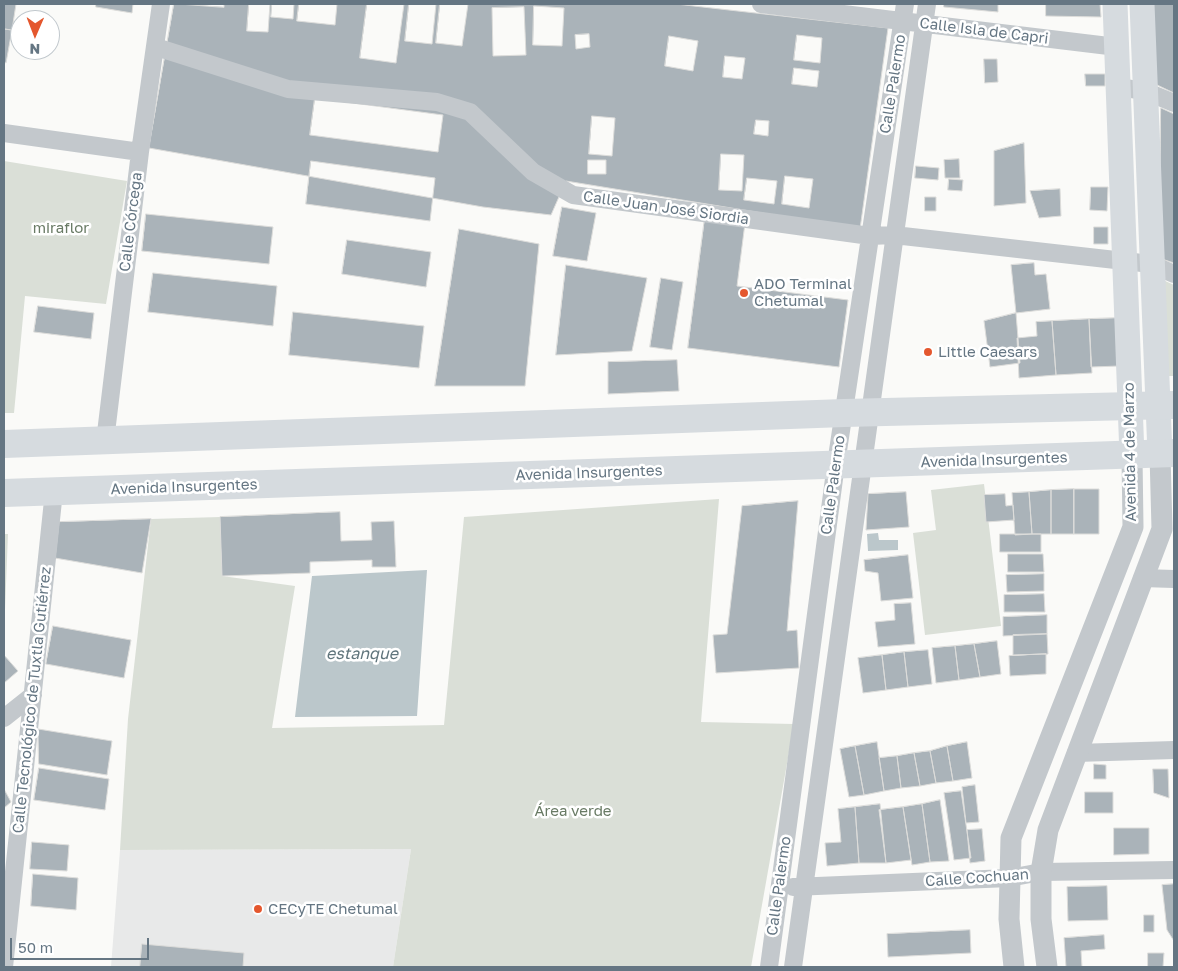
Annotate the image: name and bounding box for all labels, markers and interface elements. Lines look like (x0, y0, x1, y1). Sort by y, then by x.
north arrow (10, 10, 60, 60)
street label: Calle Isla de Capri (919, 14, 1049, 48)
street label: Calle Palermo (876, 33, 910, 135)
text: N (29, 41, 40, 58)
street label: Calle Córcega (116, 171, 146, 273)
street label: Calle Juan José Siordia (582, 187, 750, 229)
park label: miraflor (33, 219, 89, 237)
place label: ADO Terminal Chetumal (754, 275, 852, 310)
marker: ADO Terminal Chetumal (738, 287, 750, 299)
place label: Little Caesars (938, 343, 1037, 361)
marker: Little Caesars (922, 346, 934, 358)
street label: Avenida 4 de Marzo (1120, 382, 1140, 522)
street label: Calle Palermo (817, 434, 849, 536)
street label: Avenida Insurgentes (920, 448, 1068, 472)
street label: Avenida Insurgentes (515, 461, 663, 485)
street label: Avenida Insurgentes (110, 475, 258, 499)
street label: Calle Tecnológico de Tuxtla Gutiérrez (9, 566, 55, 834)
water label: estanque (326, 644, 398, 664)
park label: Área verde (534, 802, 612, 820)
street label: Calle Palermo (763, 835, 795, 937)
street label: Calle Cochuan (925, 865, 1029, 891)
place label: CECyTE Chetumal (268, 900, 398, 918)
marker: CECyTE Chetumal (252, 903, 264, 915)
scale bar (12, 928, 151, 960)
text: 50 m (18, 938, 53, 956)

